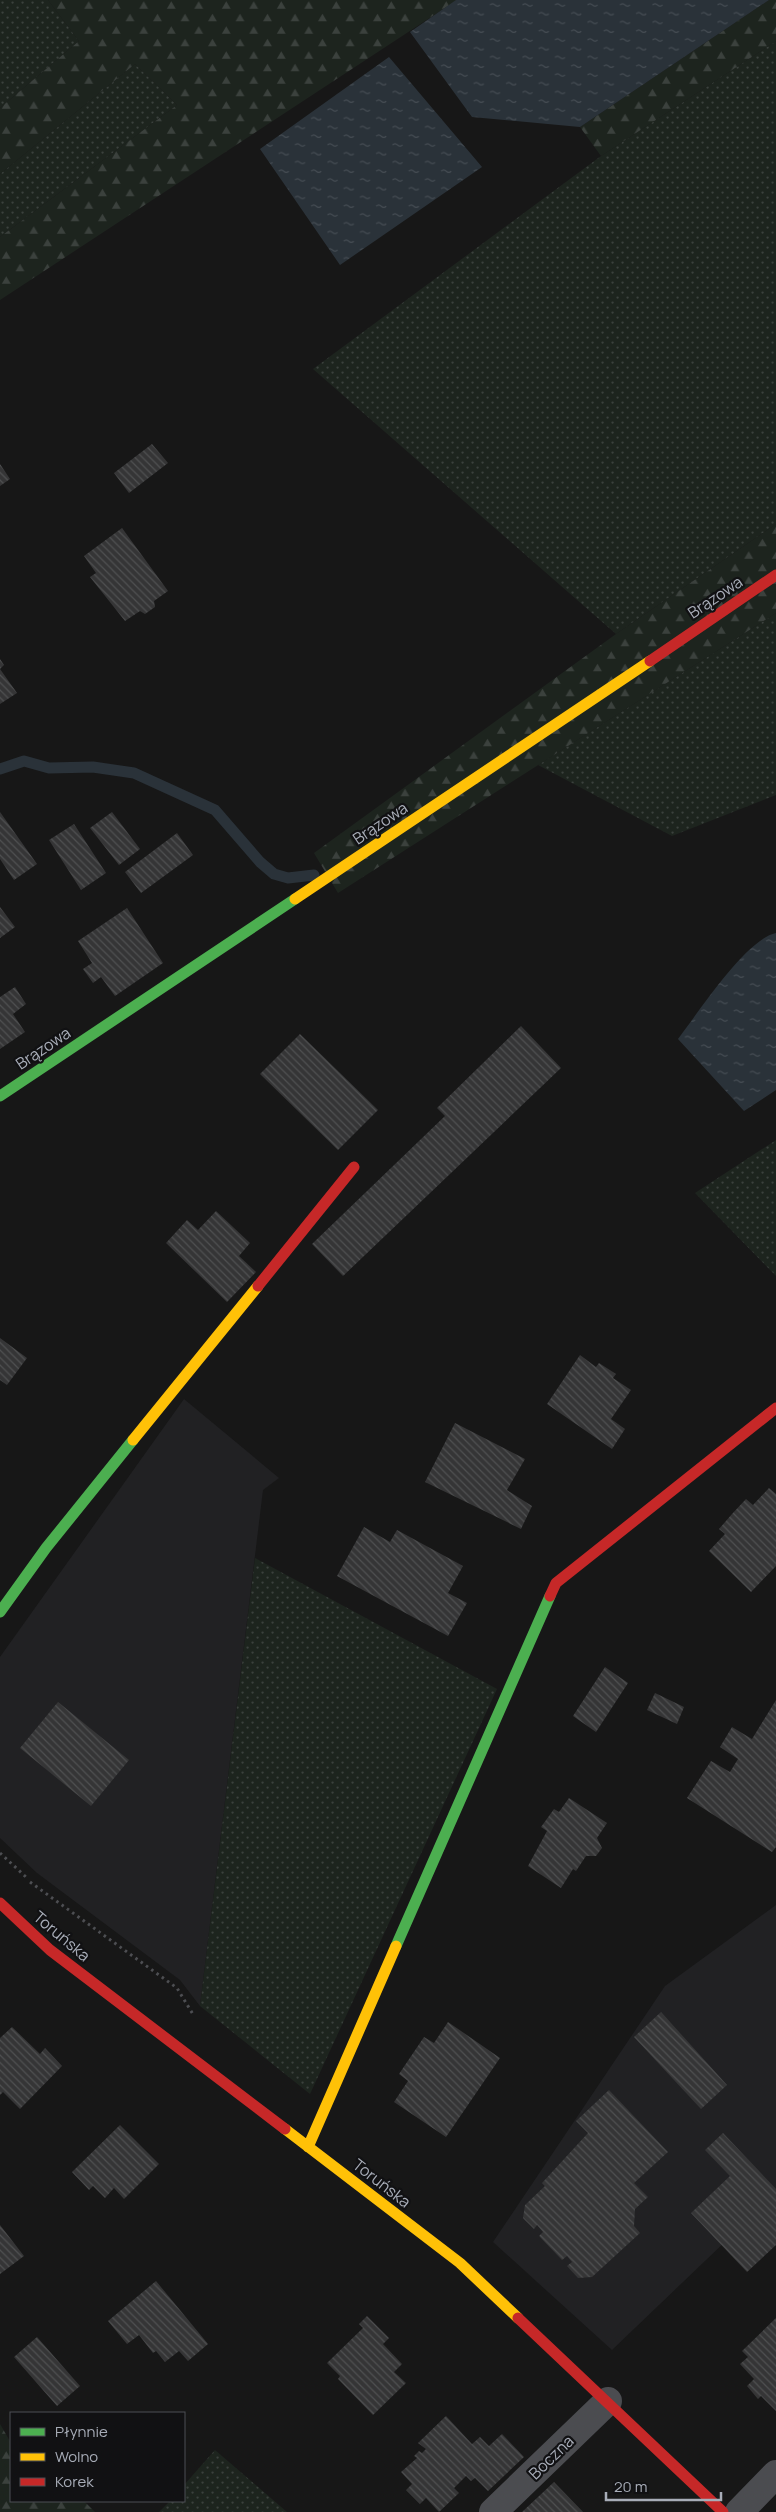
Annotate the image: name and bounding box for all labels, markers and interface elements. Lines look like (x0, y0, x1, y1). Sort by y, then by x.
street label: Brązowa (683, 571, 747, 623)
street label: Brązowa (348, 797, 412, 849)
street label: Brązowa (11, 1022, 75, 1074)
street label: Toruńska (29, 1906, 95, 1966)
street label: Toruńska (349, 2153, 415, 2213)
legend (10, 2412, 185, 2502)
text: Płynnie (55, 2421, 108, 2442)
street label: Boczna (524, 2430, 578, 2484)
text: Wolno (55, 2446, 98, 2467)
scale bar (606, 2470, 721, 2502)
text: Korek (55, 2471, 94, 2492)
text: 20 m (614, 2476, 647, 2497)

